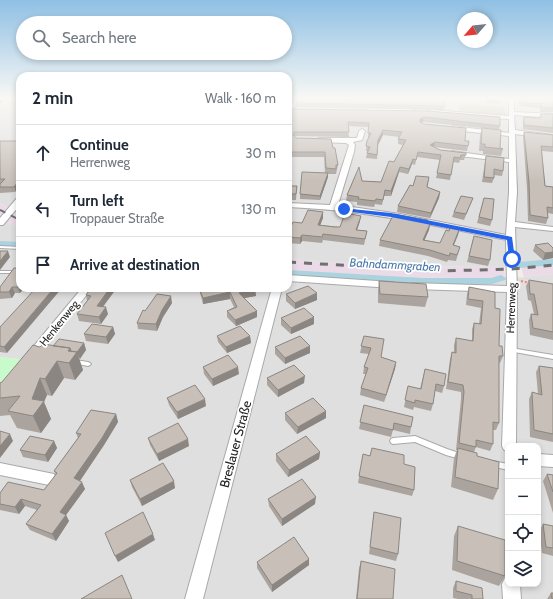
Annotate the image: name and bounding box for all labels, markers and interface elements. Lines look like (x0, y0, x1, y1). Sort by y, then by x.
north arrow (457, 12, 493, 48)
search box (16, 16, 292, 60)
icon: search (30, 27, 52, 49)
text: Search here (62, 29, 137, 47)
text: 2 min (32, 88, 73, 108)
text: Walk · 160 m (205, 90, 276, 106)
text: Continue (70, 136, 129, 154)
icon: ahead (32, 142, 54, 164)
text: 30 m (246, 145, 276, 161)
text: Herrenweg (70, 154, 130, 170)
text: Turn left (70, 192, 124, 210)
icon: left (32, 198, 54, 220)
route end (335, 200, 353, 218)
text: 130 m (241, 201, 276, 217)
text: Troppauer Straße (70, 210, 164, 226)
route start (503, 250, 521, 268)
icon: arrive (32, 254, 54, 276)
water label: Bahndammgraben (349, 255, 441, 274)
text: Arrive at destination (70, 256, 200, 274)
street label: Herrenweg (503, 282, 519, 334)
street label: Henkenweg (36, 297, 82, 349)
street label: Breslauer Straße (216, 398, 254, 489)
map controls (505, 443, 541, 587)
button: + (505, 443, 541, 479)
button: − (505, 479, 541, 515)
button: locate (505, 515, 541, 551)
button: layers (505, 551, 541, 587)

